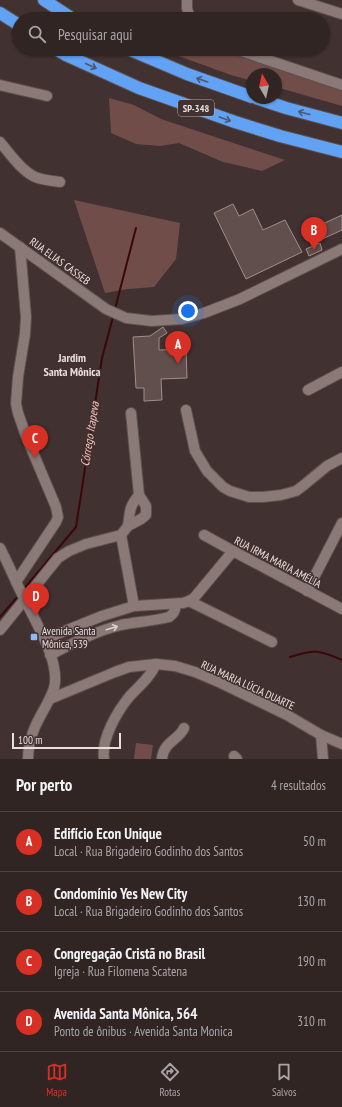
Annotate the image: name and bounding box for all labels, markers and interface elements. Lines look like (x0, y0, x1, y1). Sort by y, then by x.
search box (12, 12, 330, 56)
icon: search (26, 23, 48, 45)
text: Pesquisar aqui (58, 25, 132, 44)
one-way arrow (84, 63, 96, 71)
north arrow (246, 68, 282, 104)
one-way arrow (196, 75, 208, 83)
road number: SP-348 (178, 100, 214, 116)
one-way arrow (298, 109, 311, 116)
one-way arrow (219, 115, 231, 123)
pin: B (301, 217, 327, 250)
street label: RUA ELIAS CASSEB (27, 234, 93, 288)
your location (178, 301, 198, 321)
pin: A (165, 331, 191, 364)
district label: Jardim Santa Mônica (43, 350, 101, 379)
water label: Córrego Itapeva (77, 399, 102, 467)
pin: C (22, 425, 48, 458)
street label: RUA IRMA MARIA AMÉLIA (232, 533, 325, 591)
pin: D (23, 583, 49, 616)
place label: Avenida Santa Mônica, 539 (42, 624, 96, 651)
one-way arrow (105, 624, 118, 631)
marker: Avenida Santa Mônica, 539 (29, 632, 39, 642)
street label: RUA MARIA LÚCIA DUARTE (199, 657, 297, 713)
scale bar (12, 731, 121, 750)
text: 100 m (18, 733, 42, 747)
text: Por perto (16, 774, 72, 796)
text: 4 resultados (271, 777, 326, 794)
text: Edifício Econ Unique (54, 824, 162, 843)
text: A (26, 833, 32, 850)
text: 50 m (303, 833, 326, 850)
text: Local · Rua Brigadeiro Godinho dos Santos (54, 843, 243, 860)
text: Condomínio Yes New City (54, 884, 187, 903)
text: B (26, 893, 32, 910)
text: 130 m (297, 893, 326, 910)
text: Local · Rua Brigadeiro Godinho dos Santos (54, 903, 243, 920)
text: Congregação Cristã no Brasil (54, 944, 205, 963)
text: C (26, 953, 32, 970)
text: 190 m (297, 953, 326, 970)
text: Igreja · Rua Filomena Scatena (54, 963, 187, 980)
text: Avenida Santa Mônica, 564 (54, 1004, 197, 1023)
text: D (26, 1013, 32, 1030)
text: 310 m (297, 1013, 326, 1030)
text: Ponto de ônibus · Avenida Santa Monica (54, 1023, 233, 1040)
tab: Mapa (46, 1061, 68, 1099)
tab: Rotas (159, 1061, 181, 1099)
tab: Salvos (272, 1061, 296, 1099)

